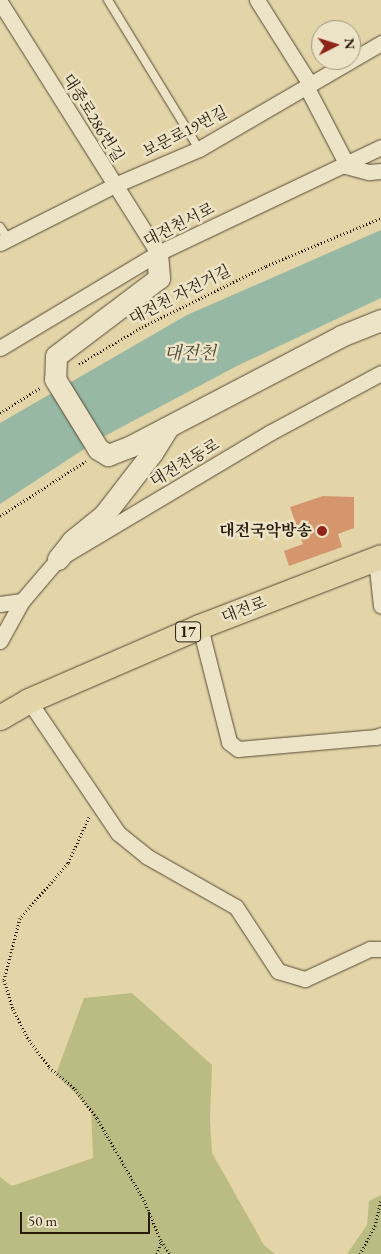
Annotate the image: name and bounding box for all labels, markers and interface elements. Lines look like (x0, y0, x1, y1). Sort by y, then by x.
north arrow (311, 20, 361, 70)
text: N (340, 37, 359, 50)
street label: 대종로286번길 (58, 70, 128, 166)
street label: 보문로19번길 (139, 102, 231, 162)
street label: 대전천서로 (140, 199, 218, 251)
street label: 대전천 자전거길 (126, 261, 234, 329)
water label: 대전천 (164, 342, 216, 364)
street label: 대전천동로 (147, 435, 223, 491)
place label: 대전국악방송 (219, 521, 312, 541)
marker: 대전국악방송 (316, 525, 328, 537)
street label: 대전로 (219, 593, 269, 627)
road number: 17 (174, 620, 202, 644)
scale bar (22, 1202, 152, 1234)
text: 50 m (28, 1211, 57, 1230)

